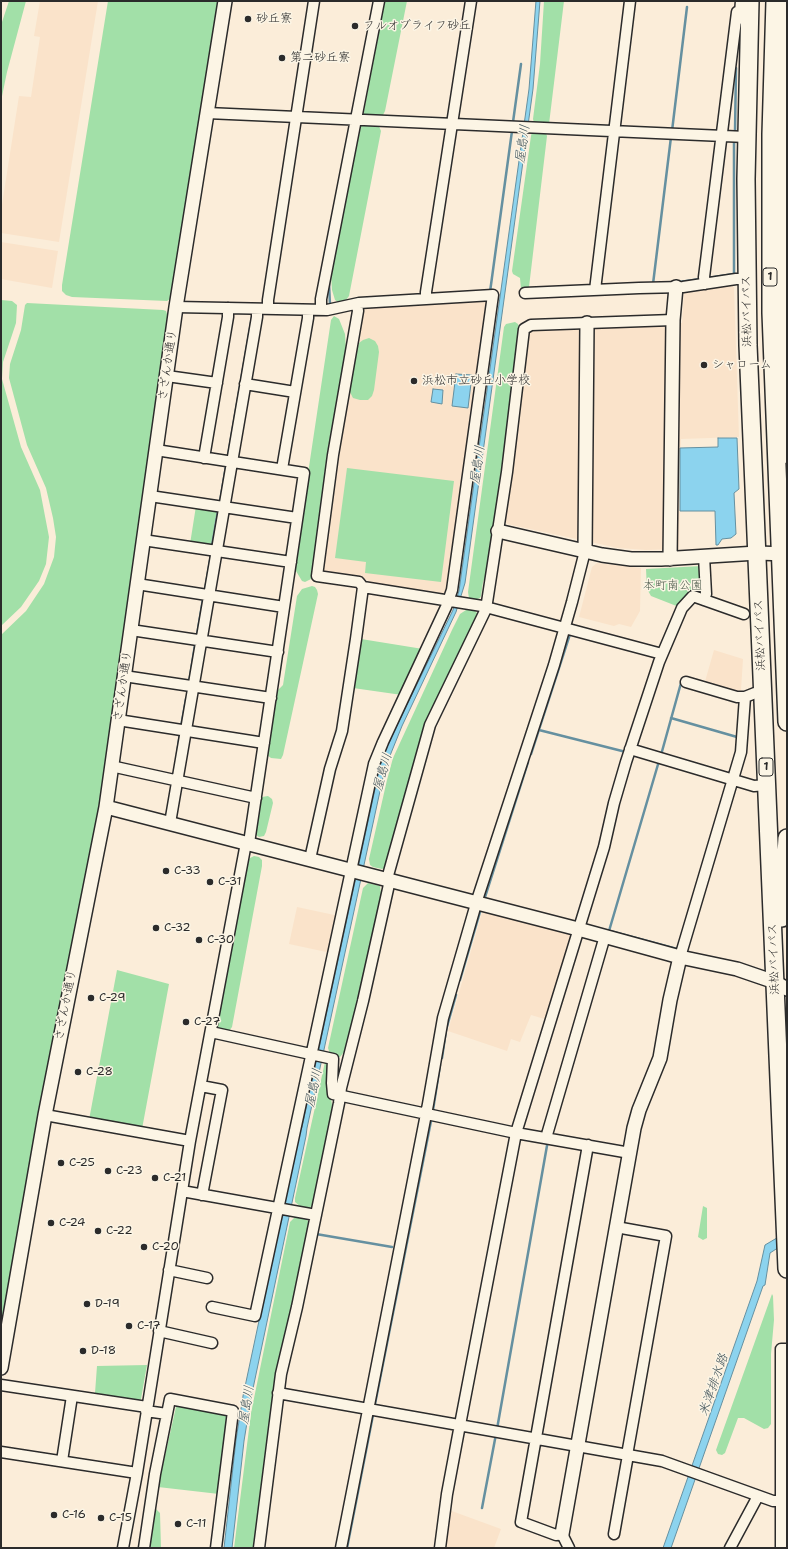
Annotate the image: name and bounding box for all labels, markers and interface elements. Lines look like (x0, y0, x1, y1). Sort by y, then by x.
place label: 砂丘寮 (256, 12, 292, 26)
marker: 砂丘寮 (243, 14, 253, 24)
place label: フルオブライフ砂丘 (363, 19, 471, 33)
marker: フルオブライフ砂丘 (350, 21, 360, 31)
place label: 第二砂丘寮 (290, 51, 350, 65)
marker: 第二砂丘寮 (277, 53, 287, 63)
water label: 屋島川 (513, 124, 533, 164)
road number: 1 (763, 268, 777, 286)
street label: 浜松バイパス (739, 275, 755, 347)
street label: さざんか通り (156, 328, 180, 402)
place label: シャローム (712, 358, 772, 372)
marker: シャローム (699, 360, 709, 370)
place label: 浜松市立砂丘小学校 (422, 374, 530, 388)
marker: 浜松市立砂丘小学校 (409, 376, 419, 386)
water label: 屋島川 (468, 445, 488, 485)
park label: 本町南公園 (643, 579, 703, 593)
street label: 浜松バイパス (752, 599, 768, 671)
street label: さざんか通り (111, 649, 135, 723)
water label: 屋島川 (370, 751, 396, 793)
road number: 1 (759, 758, 773, 776)
place label: C-33 (174, 864, 201, 878)
marker: C-33 (161, 866, 171, 876)
place label: C-31 (218, 875, 241, 889)
marker: C-31 (205, 877, 215, 887)
place label: C-32 (164, 921, 191, 935)
marker: C-32 (151, 923, 161, 933)
street label: 浜松バイパス (766, 923, 782, 995)
place label: C-30 (207, 933, 234, 947)
marker: C-30 (194, 935, 204, 945)
street label: さざんか通り (52, 968, 80, 1042)
place label: C-29 (99, 991, 126, 1005)
marker: C-29 (86, 993, 96, 1003)
place label: C-27 (194, 1015, 220, 1029)
marker: C-27 (181, 1017, 191, 1027)
place label: C-28 (86, 1065, 113, 1079)
marker: C-28 (73, 1067, 83, 1077)
water label: 屋島川 (302, 1067, 326, 1109)
place label: C-25 (69, 1156, 95, 1170)
marker: C-25 (56, 1158, 66, 1168)
place label: C-23 (116, 1164, 143, 1178)
marker: C-23 (103, 1166, 113, 1176)
place label: C-21 (163, 1171, 186, 1185)
marker: C-21 (150, 1173, 160, 1183)
place label: C-24 (59, 1216, 85, 1230)
marker: C-24 (46, 1218, 56, 1228)
place label: C-22 (106, 1224, 133, 1238)
marker: C-22 (93, 1226, 103, 1236)
place label: C-20 (152, 1240, 179, 1254)
marker: C-20 (139, 1242, 149, 1252)
place label: D-19 (95, 1297, 120, 1311)
marker: D-19 (82, 1299, 92, 1309)
place label: C-17 (137, 1319, 161, 1333)
marker: C-17 (124, 1321, 134, 1331)
place label: D-18 (91, 1344, 116, 1358)
marker: D-18 (78, 1346, 88, 1356)
water label: 米津排水路 (696, 1352, 732, 1418)
water label: 屋島川 (236, 1385, 258, 1425)
place label: C-16 (62, 1508, 86, 1522)
marker: C-16 (49, 1510, 59, 1520)
place label: C-15 (109, 1511, 132, 1525)
marker: C-15 (96, 1513, 106, 1523)
place label: C-11 (186, 1517, 207, 1531)
marker: C-11 (173, 1519, 183, 1529)

